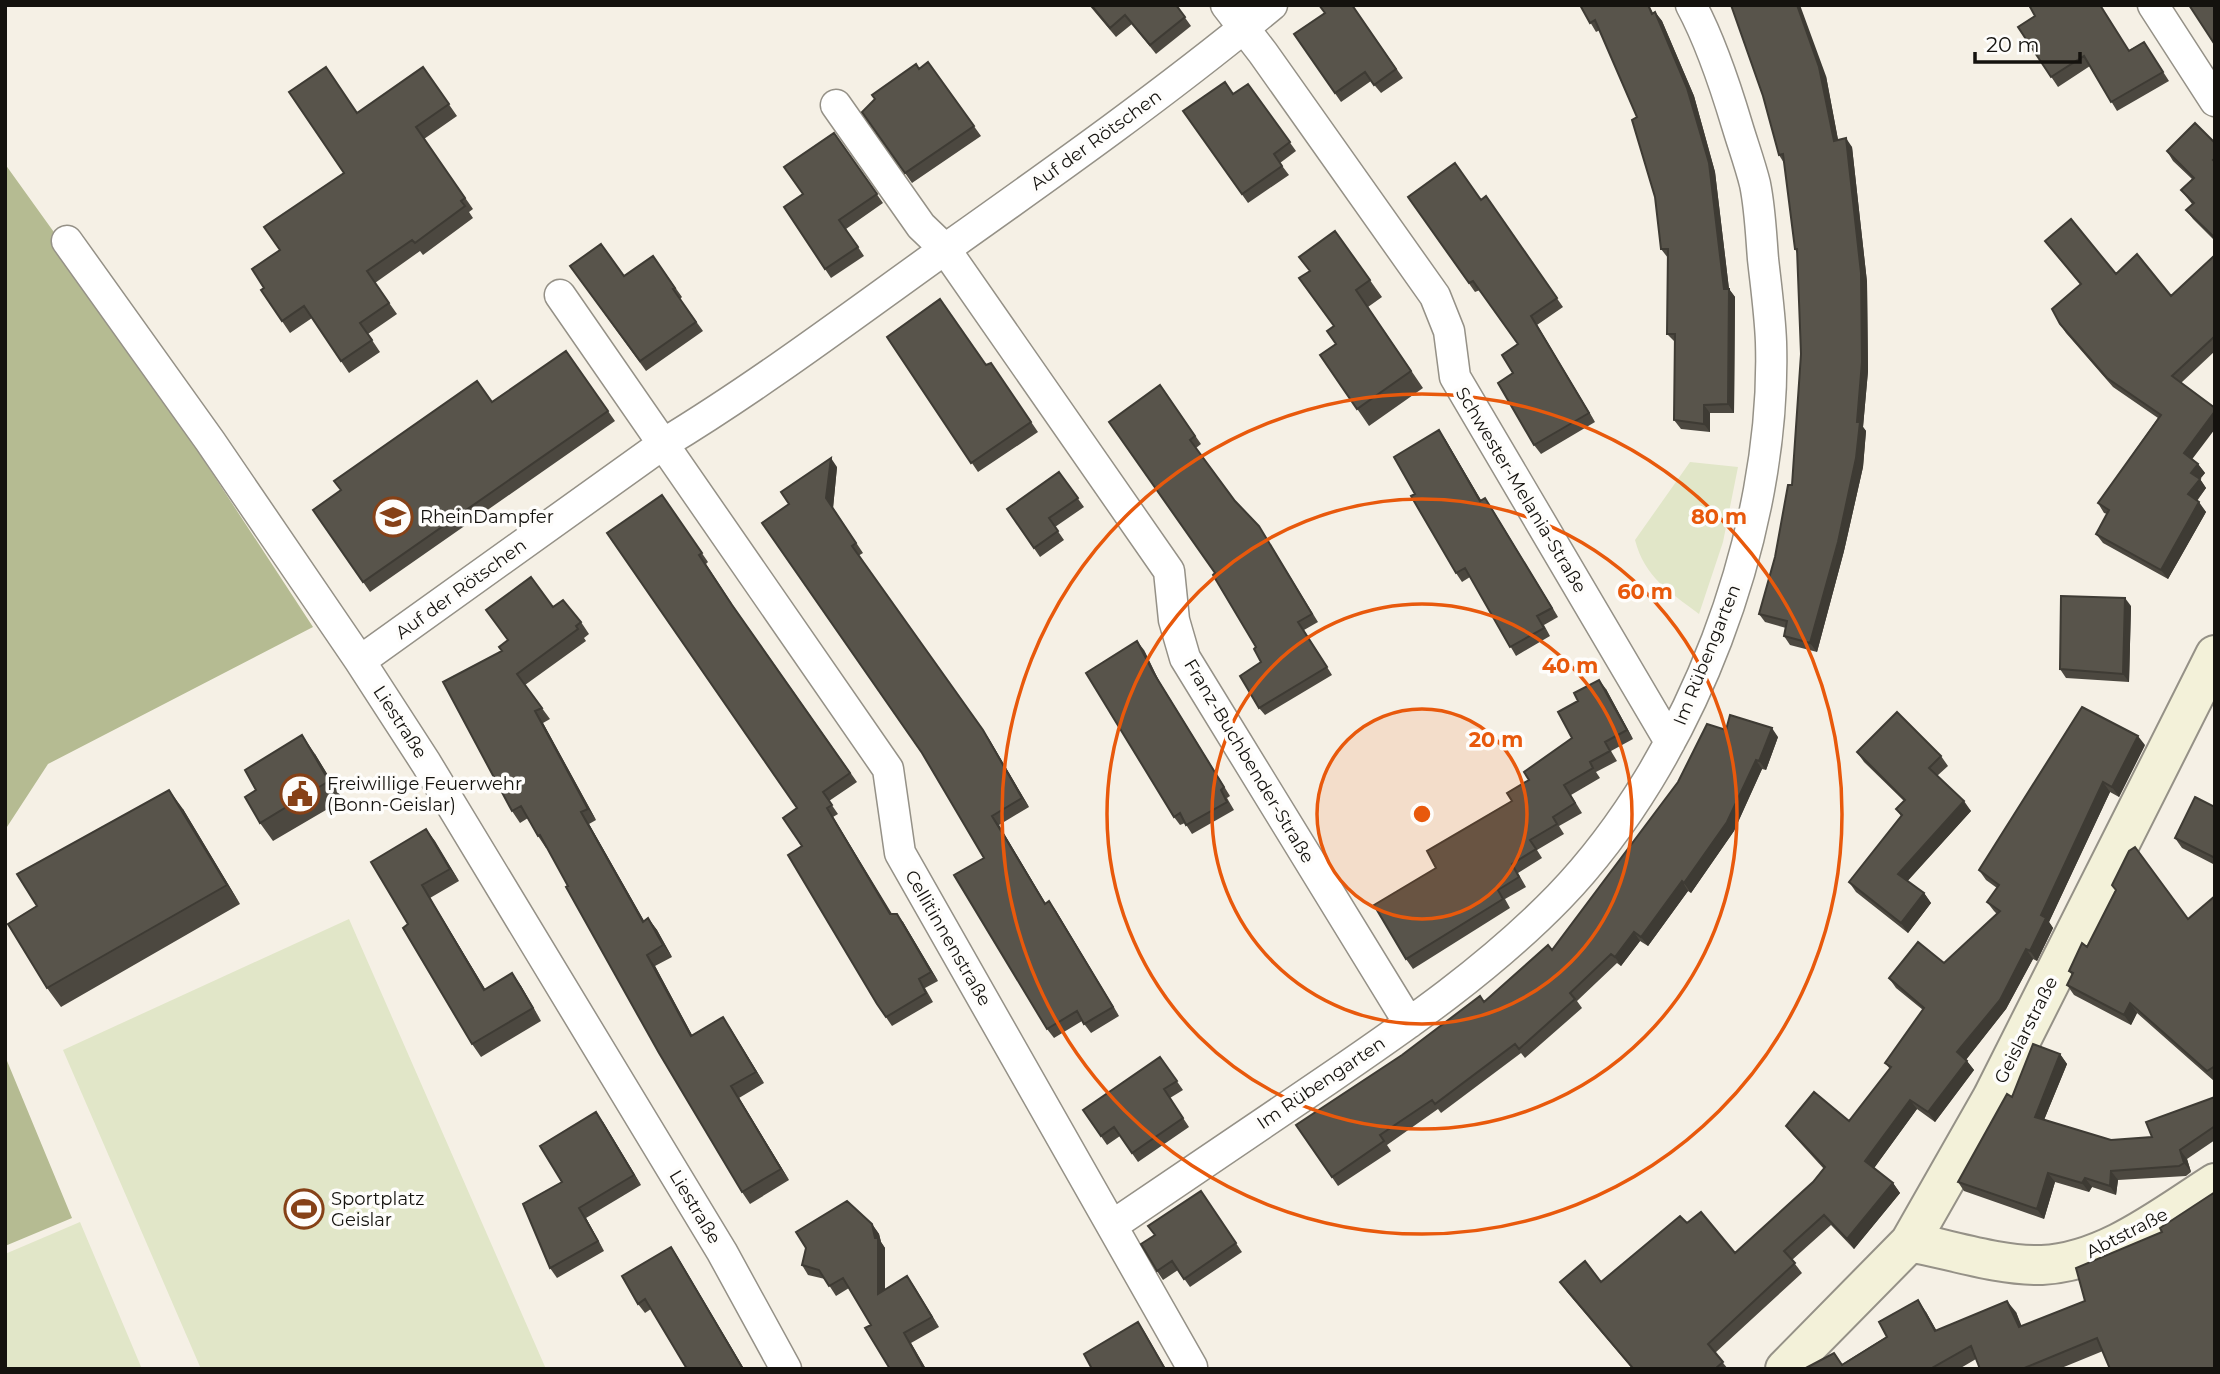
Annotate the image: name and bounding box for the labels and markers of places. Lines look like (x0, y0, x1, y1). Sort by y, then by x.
school or university icon: RheinDampfer (372, 496, 414, 538)
place label: RheinDampfer (420, 506, 554, 528)
public building icon: Freiwillige Feuerwehr (Bonn-Geislar) (279, 773, 321, 815)
place label: Freiwillige Feuerwehr (Bonn-Geislar) (327, 773, 522, 816)
centre of rings (1410, 802, 1434, 826)
sports icon: Sportplatz Geislar (283, 1188, 325, 1230)
place label: Sportplatz Geislar (331, 1188, 425, 1231)

